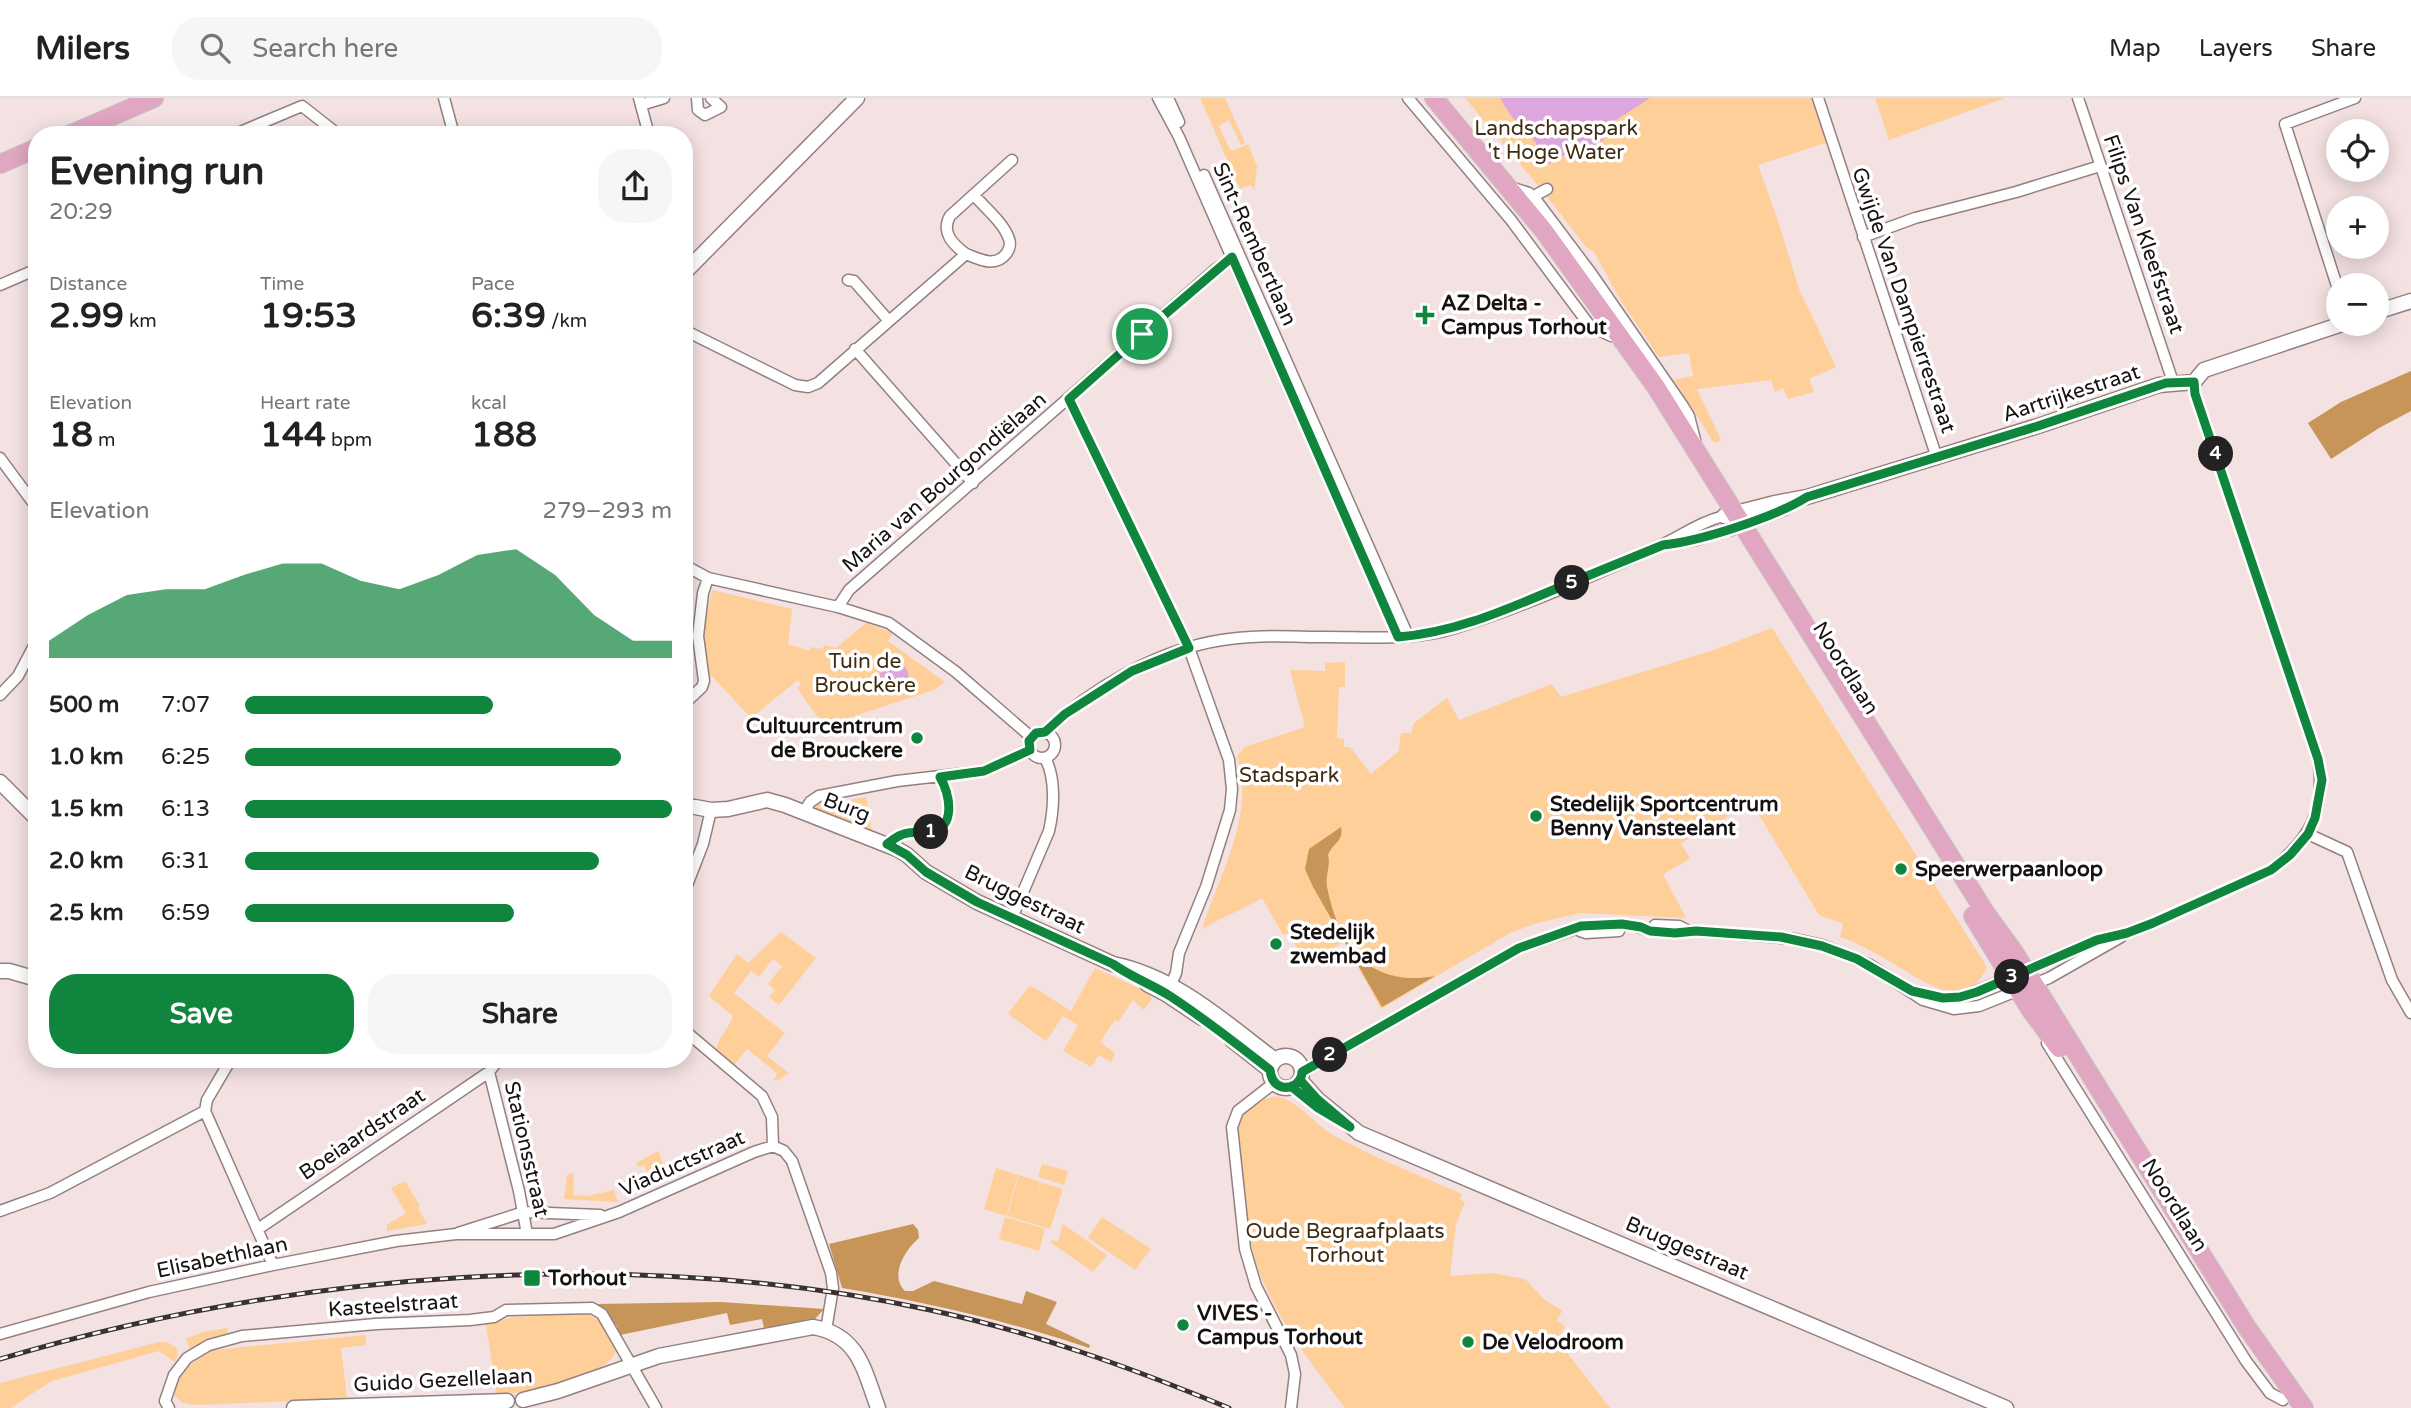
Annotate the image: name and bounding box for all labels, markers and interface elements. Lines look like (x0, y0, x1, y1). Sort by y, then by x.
search box (172, 17, 662, 80)
text: Milers (35, 29, 130, 68)
icon: search (196, 29, 234, 67)
text: Search here (252, 33, 398, 64)
text: Map (2109, 34, 2161, 63)
text: Layers (2199, 34, 2273, 63)
text: Share (2311, 34, 2376, 63)
park label: Landschapspark 't Hoge Water (1474, 116, 1638, 165)
map controls (2326, 119, 2389, 336)
button: locate (2326, 119, 2389, 182)
street label: Filips Van Kleefstraat (2098, 131, 2189, 337)
text: Evening run (49, 149, 264, 195)
button: share (598, 149, 672, 223)
street label: Sint-Rembertlaan (1207, 159, 1302, 330)
street label: Gwijde Van Dampierrestraat (1846, 164, 1961, 436)
button: + (2326, 196, 2389, 259)
text: 20:29 (49, 198, 113, 226)
text: Distance (49, 273, 127, 295)
text: Time (260, 273, 304, 295)
text: Pace (471, 273, 515, 295)
button: − (2326, 273, 2389, 336)
place label: AZ Delta - Campus Torhout (1441, 291, 1607, 340)
text: 2.99 (49, 295, 124, 337)
text: 19:53 (260, 295, 357, 337)
text: 6:39 (471, 295, 546, 337)
pin (1112, 304, 1172, 364)
marker: AZ Delta - Campus Torhout (1415, 305, 1435, 325)
text: km (124, 310, 157, 332)
text: /km (546, 310, 587, 332)
icon: arrive (1123, 315, 1161, 353)
street label: Aartrijkestraat (1999, 360, 2143, 427)
street label: Maria van Bourgondiëlaan (837, 387, 1051, 578)
text: Elevation (49, 392, 132, 414)
text: Heart rate (260, 392, 351, 414)
text: kcal (471, 392, 507, 414)
text: 18 (49, 414, 93, 456)
text: 144 (260, 414, 326, 456)
text: 188 (471, 414, 537, 456)
text: m (93, 429, 115, 451)
text: bpm (326, 429, 372, 451)
pin: 4 (2198, 436, 2234, 472)
text: 4 (2210, 442, 2221, 464)
text: Elevation (49, 497, 150, 525)
text: 279–293 m (543, 497, 672, 525)
pin: 5 (1554, 566, 1590, 601)
text: 5 (1566, 571, 1577, 593)
street label: Noordlaan (1807, 617, 1884, 719)
park label: Tuin de Brouckère (814, 649, 916, 698)
text: 500 m (49, 691, 119, 719)
text: 7:07 (161, 691, 210, 719)
place label: Cultuurcentrum de Brouckere (746, 714, 903, 763)
marker: Cultuurcentrum de Brouckere (909, 730, 925, 746)
text: 1.0 km (49, 743, 124, 771)
text: 6:25 (161, 743, 210, 771)
park label: Stadspark (1239, 763, 1339, 788)
street label: Burg (820, 787, 874, 828)
place label: Stedelijk Sportcentrum Benny Vansteelant (1550, 792, 1778, 841)
text: 1.5 km (49, 795, 124, 823)
text: 6:13 (161, 795, 210, 823)
marker: Stedelijk Sportcentrum Benny Vansteelant (1528, 808, 1544, 824)
pin: 1 (914, 814, 948, 850)
text: 1 (925, 820, 936, 842)
text: 2.0 km (49, 847, 124, 875)
text: 6:31 (161, 847, 210, 875)
place label: Speerwerpaanloop (1915, 857, 2103, 882)
street label: Bruggestraat (960, 859, 1089, 939)
marker: Speerwerpaanloop (1893, 861, 1909, 877)
text: 2.5 km (49, 899, 124, 927)
text: 6:59 (161, 899, 210, 927)
place label: Stedelijk zwembad (1290, 920, 1386, 969)
marker: Stedelijk zwembad (1268, 936, 1284, 952)
pin: 3 (1994, 960, 2030, 994)
text: 3 (2006, 965, 2017, 987)
button: Save (49, 974, 354, 1054)
button: Share (368, 974, 672, 1054)
pin: 2 (1312, 1038, 1348, 1072)
text: 2 (1324, 1043, 1335, 1065)
street label: Stationsstraat (499, 1079, 554, 1219)
street label: Boeiaardstraat (295, 1083, 430, 1186)
street label: Viaductstraat (616, 1125, 749, 1202)
street label: Noordlaan (2136, 1154, 2213, 1256)
street label: Bruggestraat (1622, 1211, 1752, 1286)
park label: Oude Begraafplaats Torhout (1245, 1219, 1445, 1268)
street label: Elisabethlaan (154, 1231, 290, 1284)
place label: Torhout (547, 1266, 627, 1291)
marker: Torhout (522, 1268, 542, 1288)
street label: Kasteelstraat (327, 1288, 459, 1323)
place label: VIVES - Campus Torhout (1197, 1301, 1363, 1350)
marker: VIVES - Campus Torhout (1175, 1317, 1191, 1333)
place label: De Velodroom (1482, 1330, 1624, 1355)
marker: De Velodroom (1460, 1334, 1476, 1350)
street label: Guido Gezellelaan (353, 1363, 533, 1398)

